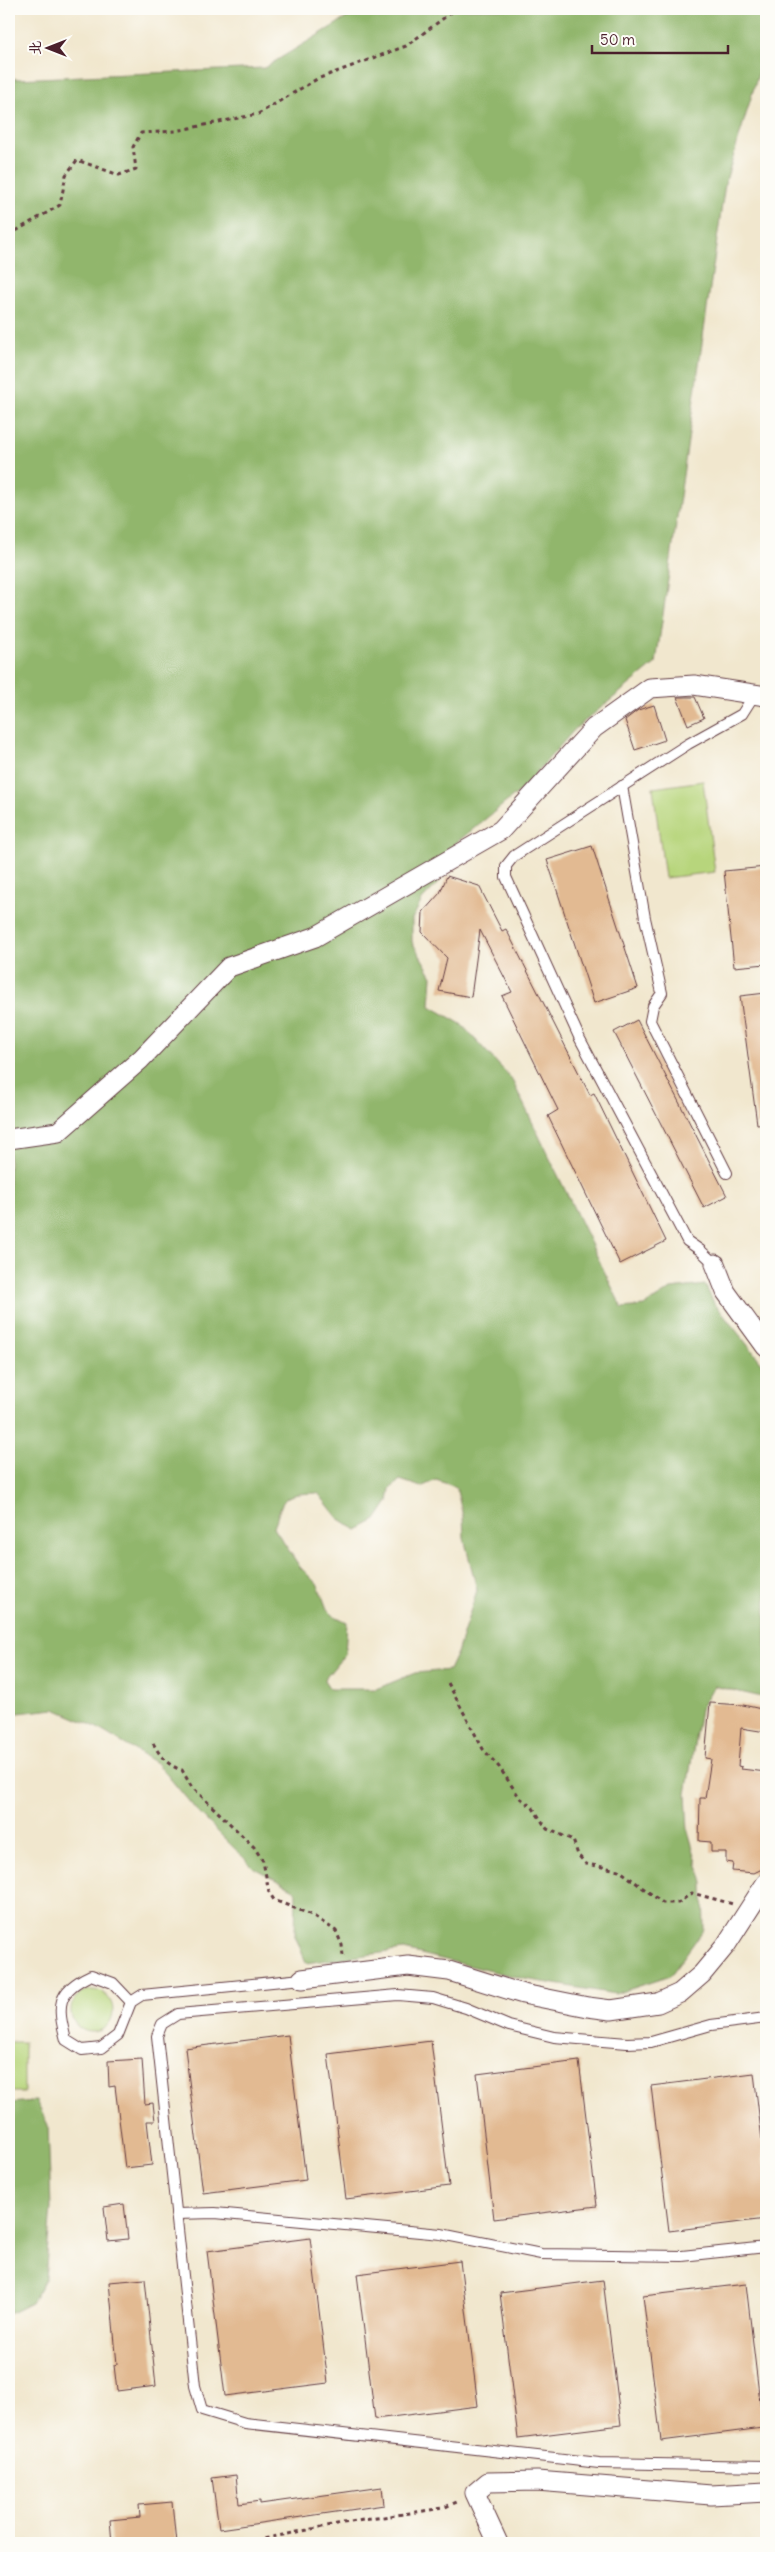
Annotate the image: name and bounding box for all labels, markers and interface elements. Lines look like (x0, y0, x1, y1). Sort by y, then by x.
north arrow (22, 22, 72, 72)
scale bar (592, 22, 729, 54)
text: 50 m (600, 30, 635, 49)
text: 北 (26, 41, 44, 55)

